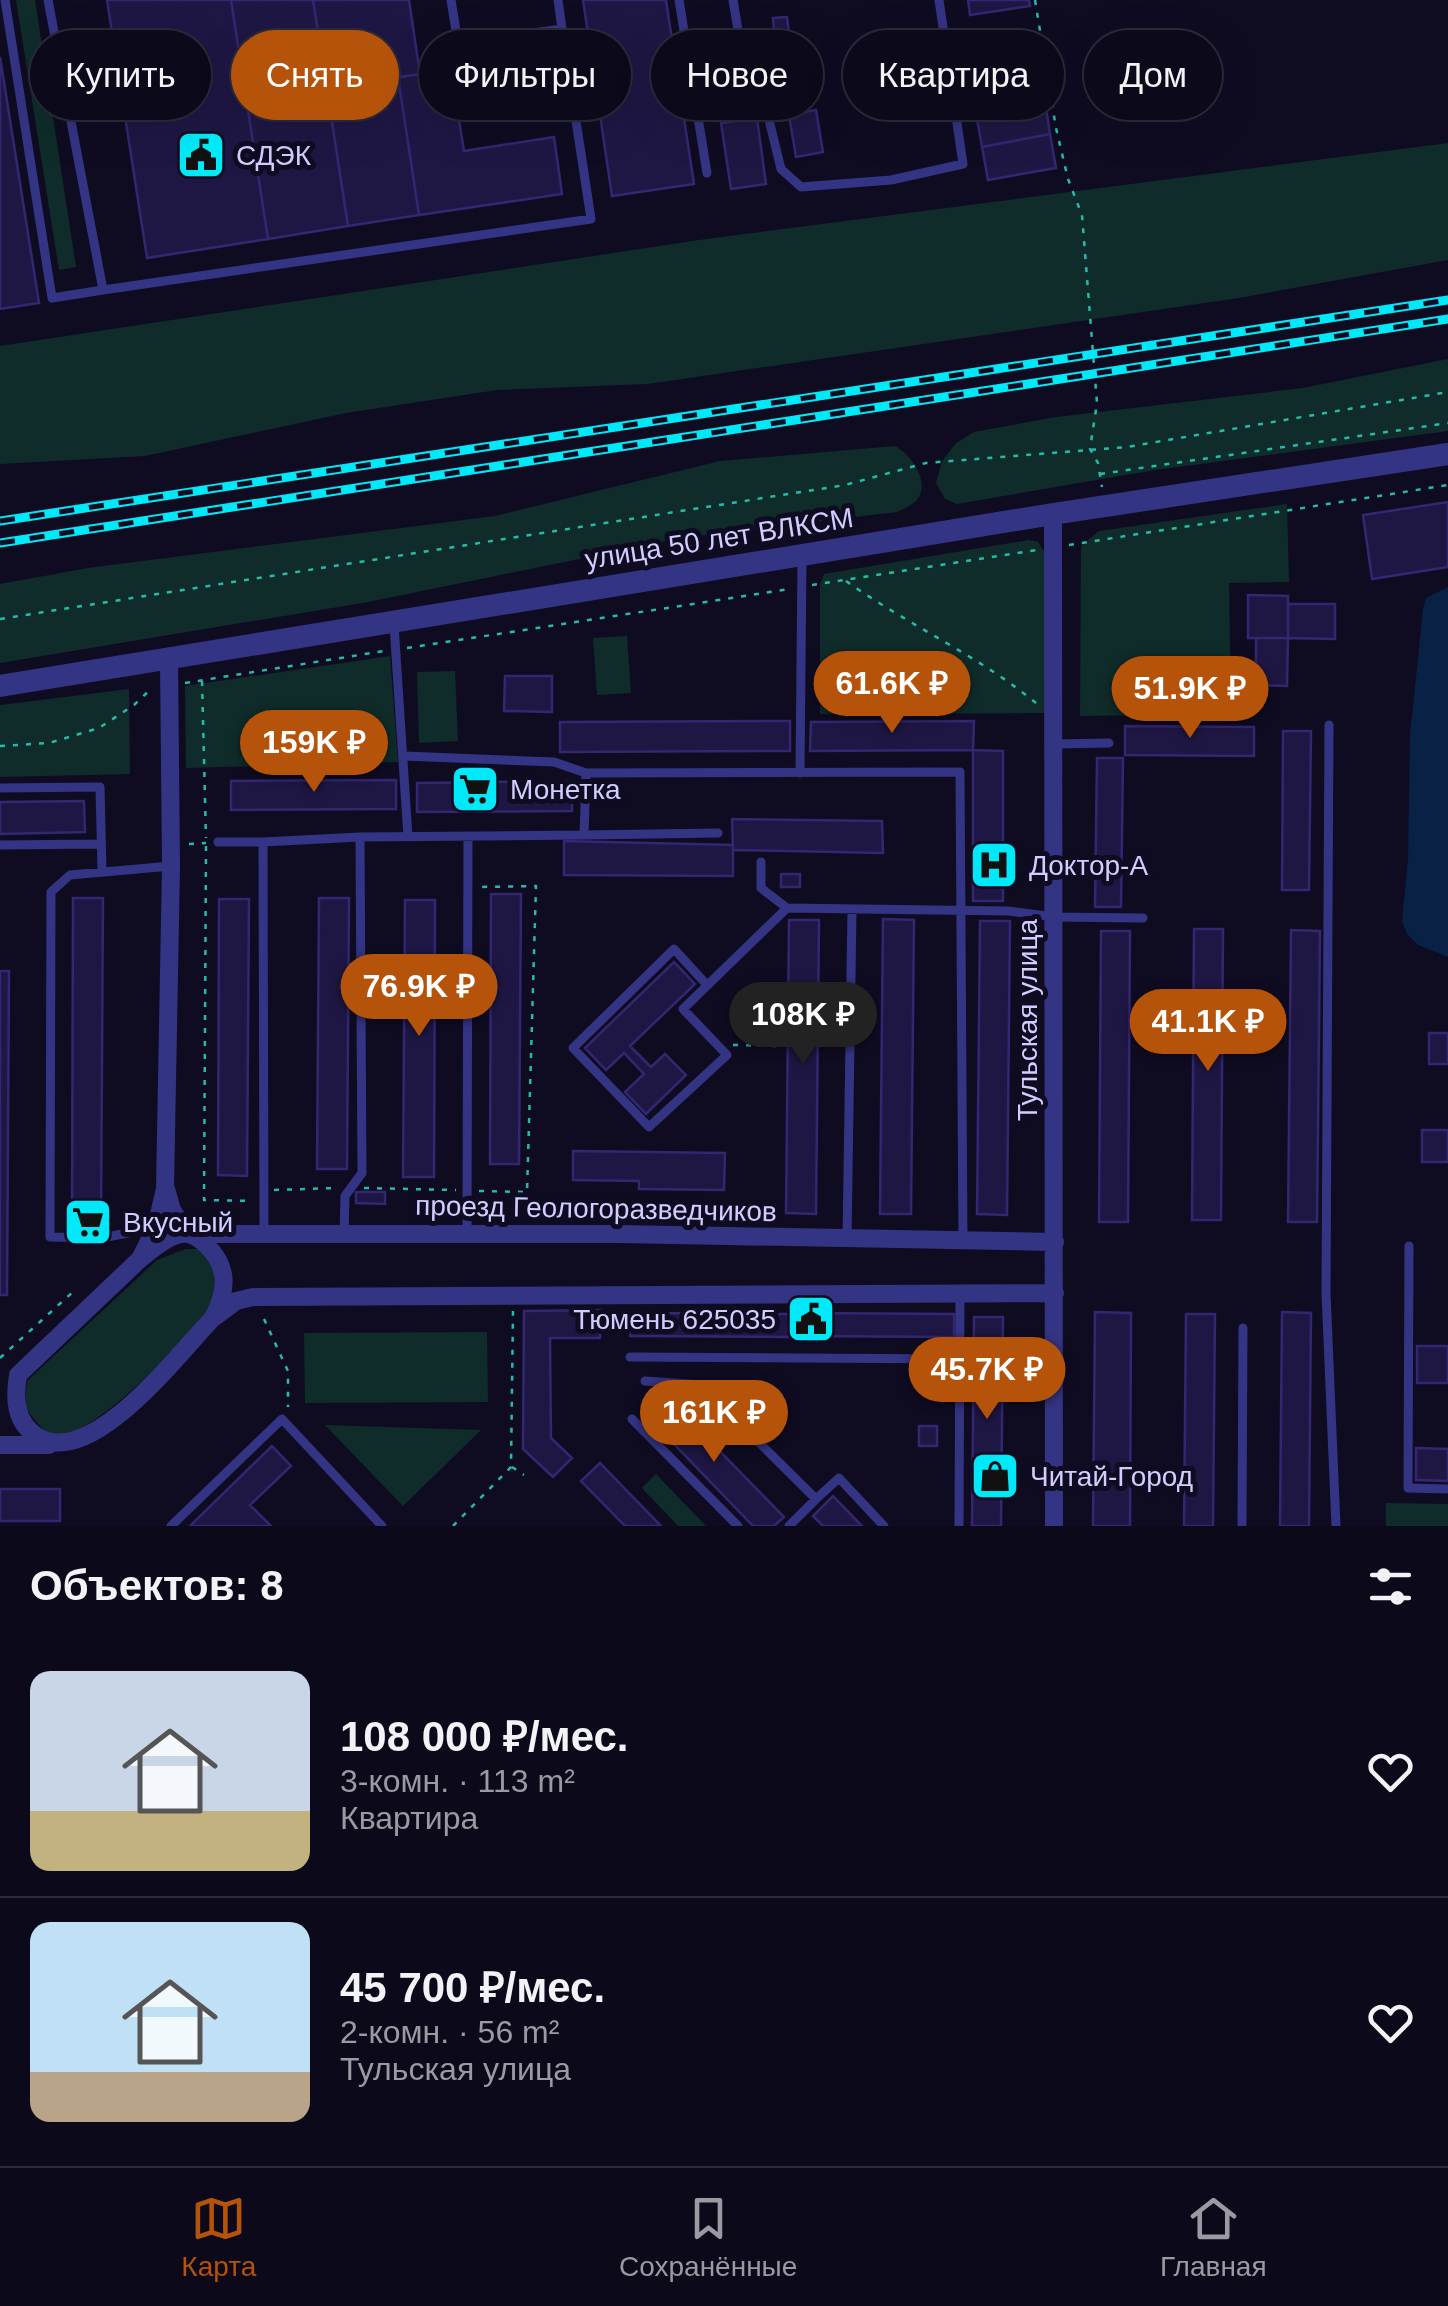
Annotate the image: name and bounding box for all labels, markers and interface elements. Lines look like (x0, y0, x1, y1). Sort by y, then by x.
chip: Купить (30, 30, 211, 120)
chip: Снять (231, 30, 399, 120)
chip: Фильтры (419, 30, 631, 120)
chip: Новое (651, 30, 823, 120)
chip: Квартира (843, 30, 1064, 120)
chip: Дом (1084, 30, 1222, 120)
public building icon: СДЭК (175, 129, 227, 181)
place label: СДЭК (236, 140, 312, 171)
street label: улица 50 лет ВЛКСМ (583, 502, 855, 575)
pin: 61.6K ₽ (800, 651, 984, 736)
pin: 51.9K ₽ (1098, 656, 1282, 741)
text: 61.6K ₽ (836, 665, 948, 701)
text: 51.9K ₽ (1134, 670, 1246, 706)
pin: 159K ₽ (233, 710, 395, 795)
text: 159K ₽ (262, 724, 366, 760)
supermarket icon: Монетка (449, 763, 501, 815)
place label: Монетка (510, 774, 621, 805)
hospital icon: Доктор-А (968, 839, 1020, 891)
place label: Доктор-А (1029, 850, 1148, 881)
street label: Тульская улица (1012, 918, 1043, 1121)
pin: 76.9K ₽ (327, 954, 511, 1039)
text: 76.9K ₽ (363, 968, 475, 1004)
pin: 108K ₽ (722, 982, 884, 1067)
pin: 41.1K ₽ (1116, 989, 1300, 1074)
text: 108K ₽ (751, 996, 855, 1032)
text: 41.1K ₽ (1152, 1003, 1264, 1039)
street label: проезд Геологоразведчиков (415, 1190, 777, 1227)
supermarket icon: Вкусный (62, 1196, 114, 1248)
place label: Вкусный (123, 1207, 233, 1238)
public building icon: Тюмень 625035 (785, 1293, 837, 1345)
place label: Тюмень 625035 (573, 1304, 776, 1335)
pin: 45.7K ₽ (895, 1337, 1079, 1422)
text: 45.7K ₽ (931, 1351, 1043, 1387)
pin: 161K ₽ (633, 1380, 795, 1465)
text: 161K ₽ (662, 1394, 766, 1430)
shop icon: Читай-Город (969, 1450, 1021, 1502)
place label: Читай-Город (1030, 1461, 1193, 1492)
icon: filters (1363, 1559, 1418, 1614)
text: Объектов: 8 (30, 1562, 284, 1609)
icon: home (110, 1711, 230, 1831)
text: 108 000 ₽/мес. (340, 1713, 629, 1760)
icon: heart (1363, 1744, 1418, 1799)
text: 3-комн. · 113 m² (340, 1763, 575, 1799)
text: Квартира (340, 1800, 478, 1836)
icon: home (110, 1962, 230, 2082)
text: 45 700 ₽/мес. (340, 1964, 605, 2011)
icon: heart (1363, 1995, 1418, 2050)
text: 2-комн. · 56 m² (340, 2014, 559, 2050)
text: Тульская улица (340, 2051, 571, 2087)
tab: Карта (181, 2191, 256, 2283)
tab: Сохранённые (619, 2191, 797, 2283)
tab: Главная (1160, 2191, 1267, 2283)

